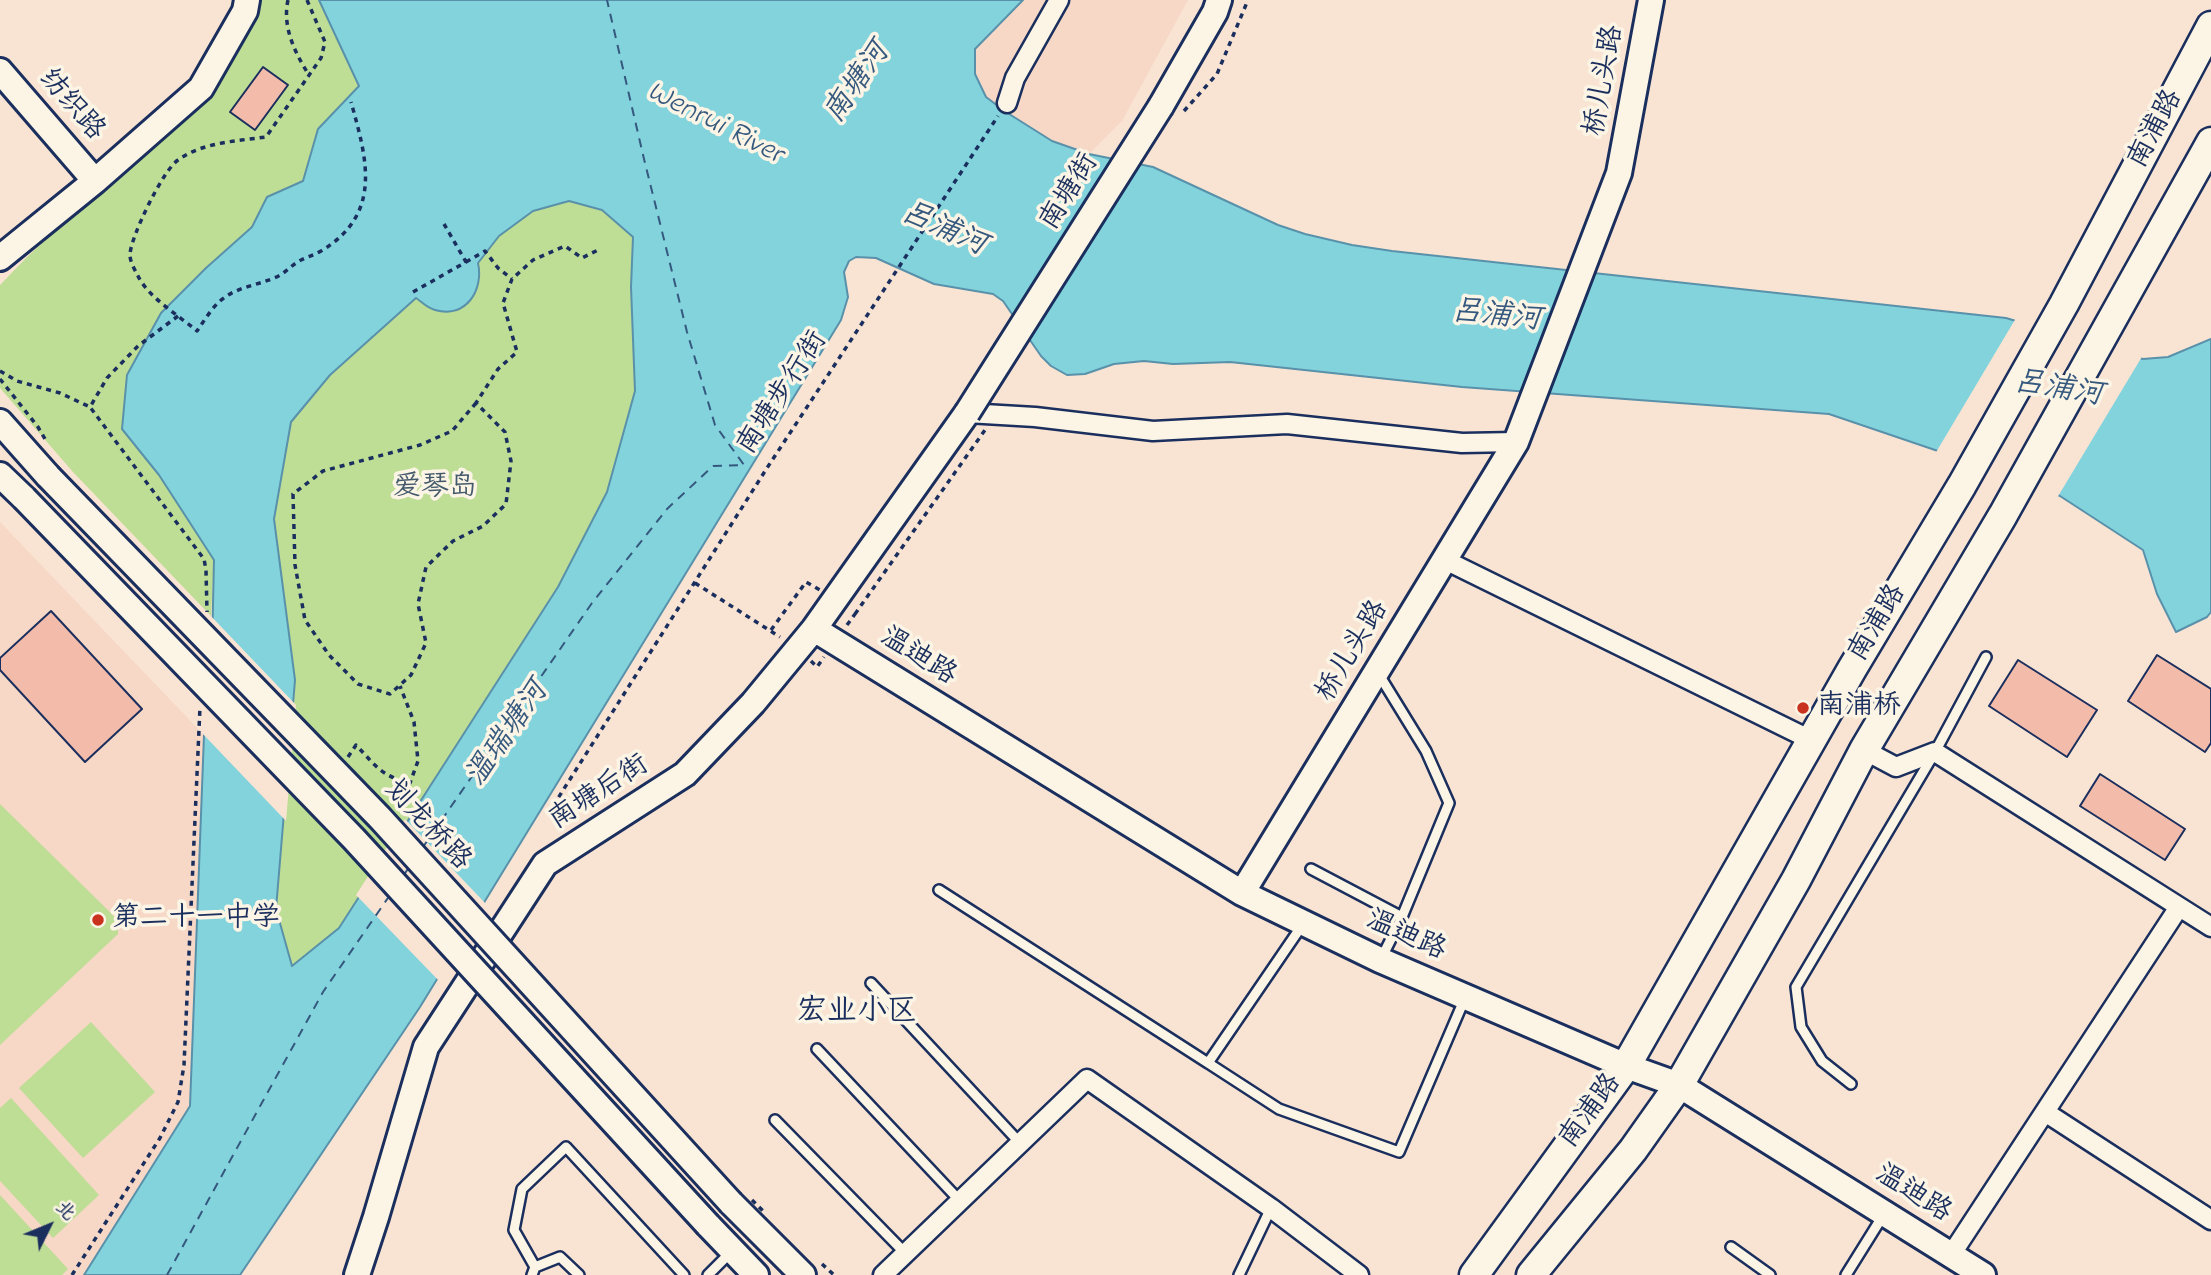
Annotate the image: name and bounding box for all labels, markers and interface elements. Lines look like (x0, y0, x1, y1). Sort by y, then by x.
street label: 桥儿头路 (1580, 23, 1632, 139)
water label: 南塘河 (818, 37, 900, 131)
street label: 纺织路 (30, 63, 110, 149)
water label: Wenrui River (640, 75, 788, 175)
street label: 南浦路 (2122, 85, 2192, 175)
street label: 南塘街 (1034, 148, 1108, 238)
water label: 吕浦河 (895, 196, 991, 266)
water label: 吕浦河 (1449, 295, 1543, 341)
street label: 南塘步行街 (732, 326, 836, 462)
water label: 吕浦河 (2011, 366, 2105, 416)
park label: 爱琴岛 (393, 472, 477, 506)
street label: 南浦路 (1843, 579, 1915, 669)
street label: 桥儿头路 (1311, 595, 1397, 709)
street label: 温迪路 (872, 621, 962, 695)
water label: 温瑞塘河 (460, 676, 558, 794)
place label: 南浦桥 (1817, 691, 1901, 725)
marker: 南浦桥 (1795, 700, 1811, 716)
street label: 南塘后街 (544, 749, 656, 839)
street label: 划龙桥路 (376, 774, 476, 878)
place label: 第二十一中学 (112, 903, 280, 937)
street label: 温迪路 (1360, 905, 1450, 969)
marker: 第二十一中学 (90, 912, 106, 928)
district label: 宏业小区 (797, 996, 917, 1032)
street label: 南浦路 (1554, 1068, 1630, 1156)
street label: 温迪路 (1867, 1158, 1957, 1232)
north arrow (14, 1191, 84, 1261)
text: 北 (48, 1195, 81, 1227)

